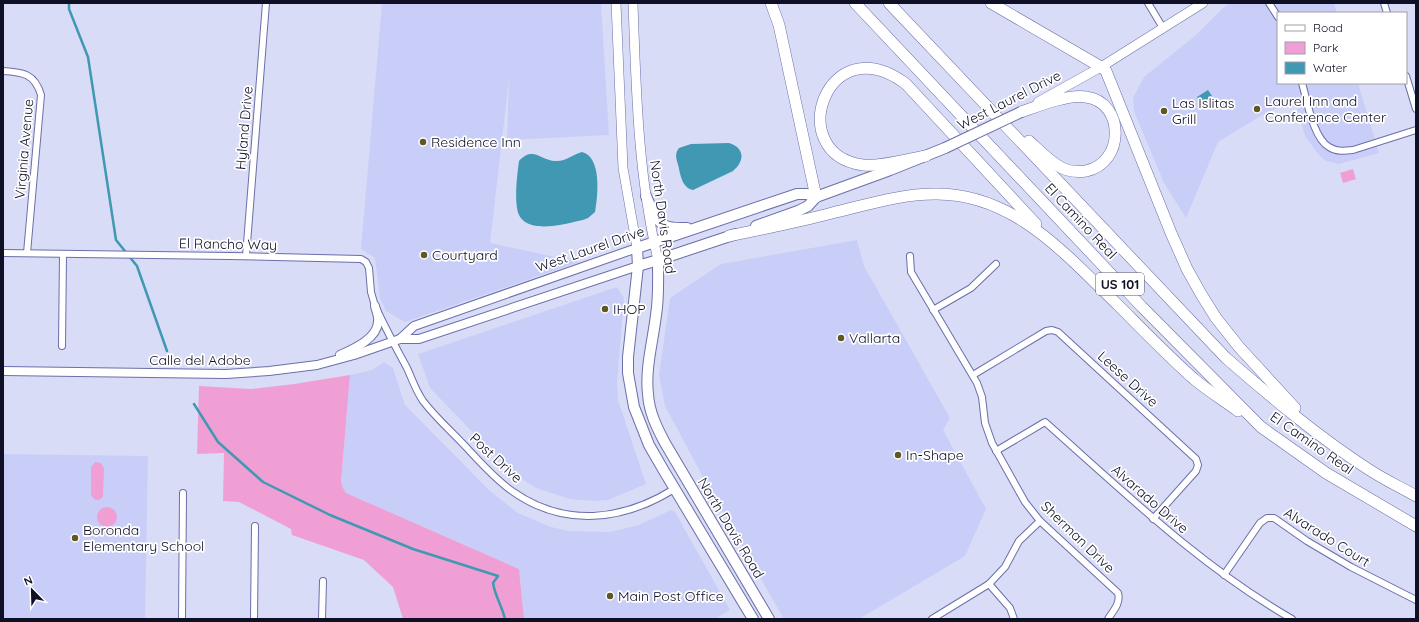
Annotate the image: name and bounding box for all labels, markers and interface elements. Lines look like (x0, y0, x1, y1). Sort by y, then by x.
legend (1277, 12, 1407, 84)
text: Road (1313, 20, 1343, 35)
text: Park (1313, 40, 1338, 55)
text: Water (1313, 60, 1348, 75)
street label: West Laurel Drive (954, 66, 1064, 134)
street label: Hyland Drive (231, 85, 257, 171)
place label: Laurel Inn and Conference Center (1265, 92, 1387, 126)
place label: Las Islitas Grill (1172, 94, 1234, 128)
street label: Virginia Avenue (11, 98, 37, 200)
marker: Laurel Inn and Conference Center (1252, 104, 1262, 114)
marker: Las Islitas Grill (1159, 106, 1169, 116)
place label: Residence Inn (431, 133, 521, 151)
marker: Residence Inn (418, 137, 428, 147)
street label: North Davis Road (646, 159, 680, 275)
street label: El Camino Real (1041, 179, 1121, 263)
street label: West Laurel Drive (533, 222, 647, 276)
street label: El Rancho Way (179, 234, 277, 254)
place label: Courtyard (432, 246, 498, 264)
marker: Courtyard (419, 250, 429, 260)
road number: US 101 (1096, 273, 1144, 295)
place label: IHOP (613, 300, 646, 318)
marker: IHOP (600, 304, 610, 314)
place label: Vallarta (849, 329, 900, 347)
marker: Vallarta (836, 333, 846, 343)
street label: Leese Drive (1094, 347, 1162, 411)
street label: Calle del Adobe (149, 351, 251, 369)
street label: El Camino Real (1267, 408, 1357, 478)
street label: Post Drive (466, 429, 526, 487)
place label: In-Shape (906, 446, 964, 464)
marker: In-Shape (893, 450, 903, 460)
street label: Alvarado Drive (1108, 461, 1192, 537)
street label: North Davis Road (694, 474, 768, 582)
street label: Sherman Drive (1037, 497, 1119, 577)
street label: Alvarado Court (1281, 503, 1374, 571)
place label: Boronda Elementary School (83, 521, 204, 555)
marker: Boronda Elementary School (70, 533, 80, 543)
north arrow (12, 570, 52, 610)
text: N (22, 573, 35, 589)
place label: Main Post Office (618, 587, 724, 605)
marker: Main Post Office (605, 591, 615, 601)

